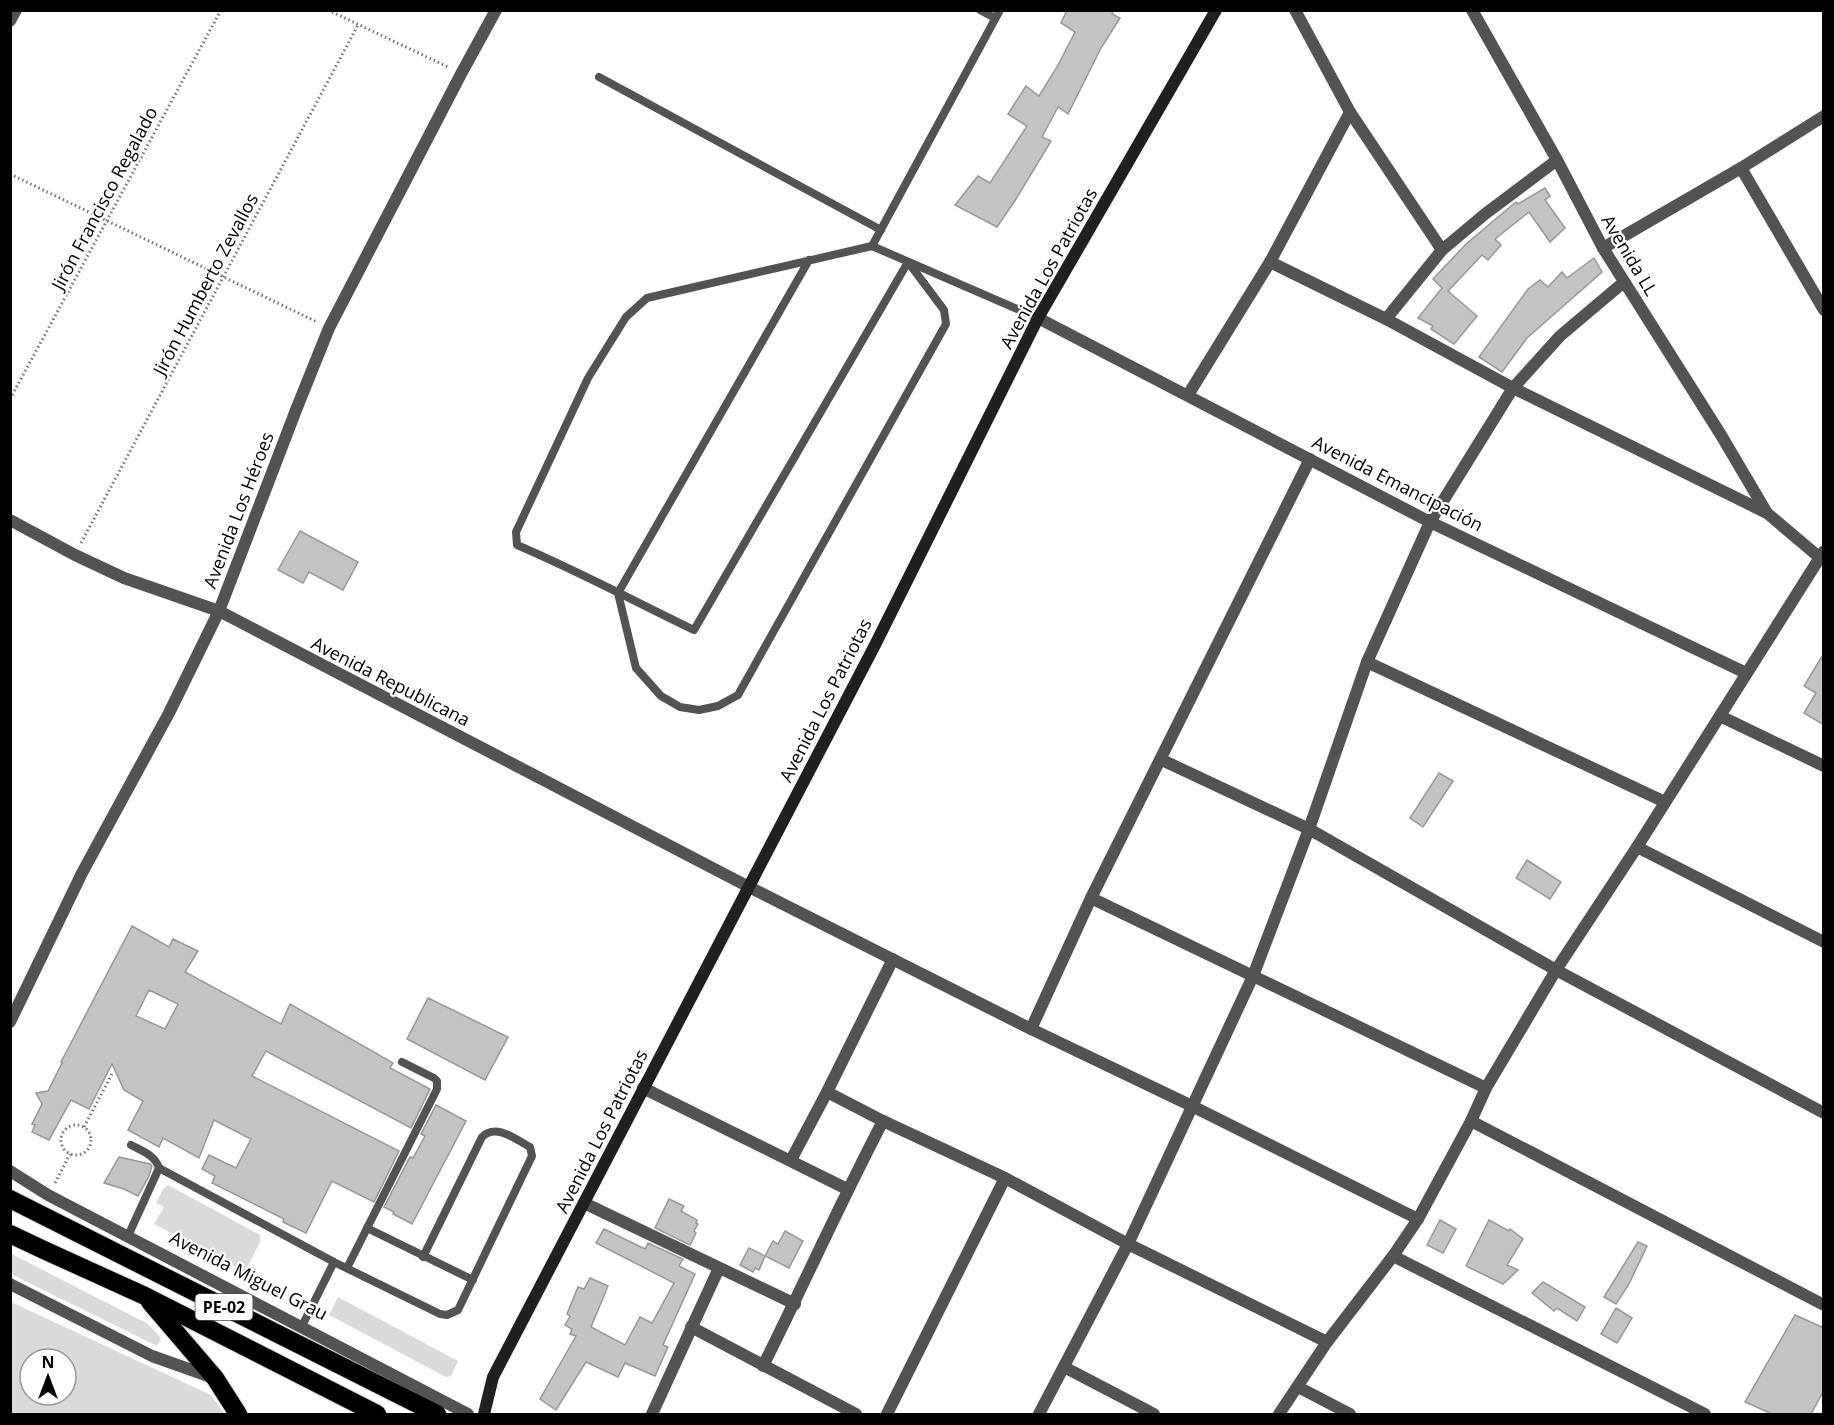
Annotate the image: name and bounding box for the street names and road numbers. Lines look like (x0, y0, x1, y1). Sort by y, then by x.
street label: Jirón Francisco Regalado (45, 102, 163, 296)
street label: Avenida Los Patriotas (994, 183, 1102, 353)
street label: Jirón Humberto Zevallos (146, 189, 263, 381)
street label: Avenida LL (1596, 210, 1664, 300)
street label: Avenida Los Héroes (197, 428, 279, 592)
street label: Avenida Emancipación (1308, 429, 1488, 537)
street label: Avenida Los Patriotas (773, 614, 877, 786)
street label: Avenida Republicana (308, 631, 474, 731)
street label: Avenida Los Patriotas (549, 1045, 653, 1217)
street label: Avenida Miguel Grau (166, 1225, 332, 1325)
road number: PE-02 (196, 1294, 252, 1320)

